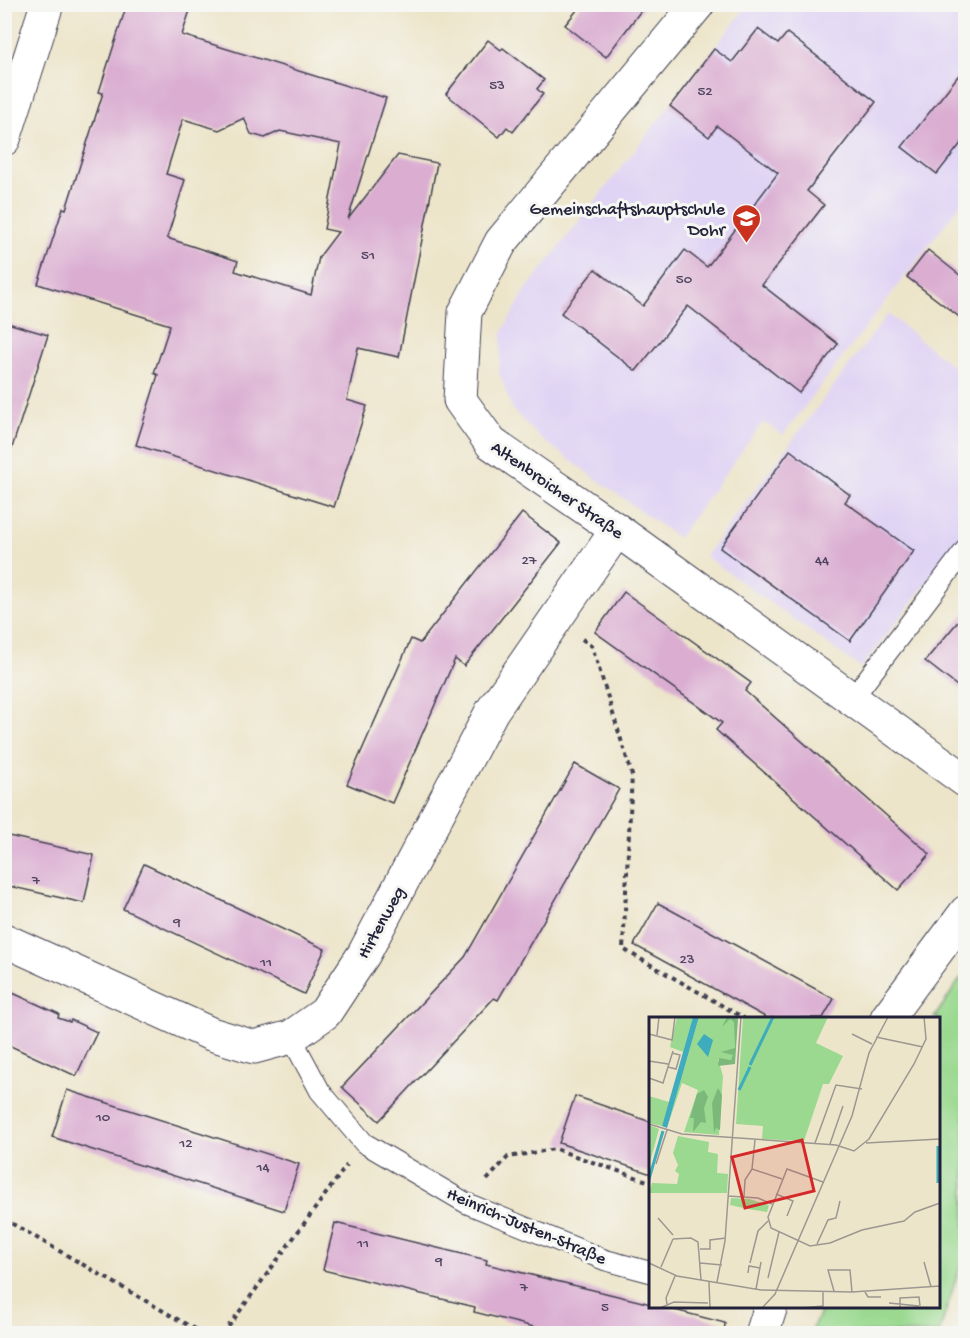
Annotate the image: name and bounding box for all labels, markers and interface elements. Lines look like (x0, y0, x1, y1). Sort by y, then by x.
house number: 53 (489, 77, 505, 95)
house number: 52 (697, 83, 713, 101)
place label: Gemeinschaftshauptschule Dohr (530, 200, 727, 242)
school or university icon: Gemeinschaftshauptschule Dohr (730, 202, 762, 244)
house number: 51 (361, 247, 375, 265)
house number: 50 (676, 271, 693, 289)
street label: Altenbroicher Straße (486, 437, 627, 545)
house number: 27 (521, 552, 538, 570)
house number: 44 (815, 552, 829, 570)
house number: 7 (31, 872, 41, 890)
street label: Hirtenweg (354, 883, 411, 963)
house number: 9 (172, 914, 181, 932)
house number: 23 (679, 951, 695, 969)
house number: 11 (259, 954, 272, 972)
inset map (649, 1017, 940, 1308)
house number: 10 (95, 1109, 111, 1127)
house number: 12 (178, 1135, 193, 1153)
house number: 14 (255, 1159, 270, 1177)
street label: Heinrich-Justen-Straße (443, 1184, 610, 1271)
house number: 11 (356, 1235, 369, 1253)
house number: 9 (434, 1253, 443, 1271)
house number: 7 (519, 1279, 529, 1297)
house number: 5 (601, 1299, 609, 1317)

